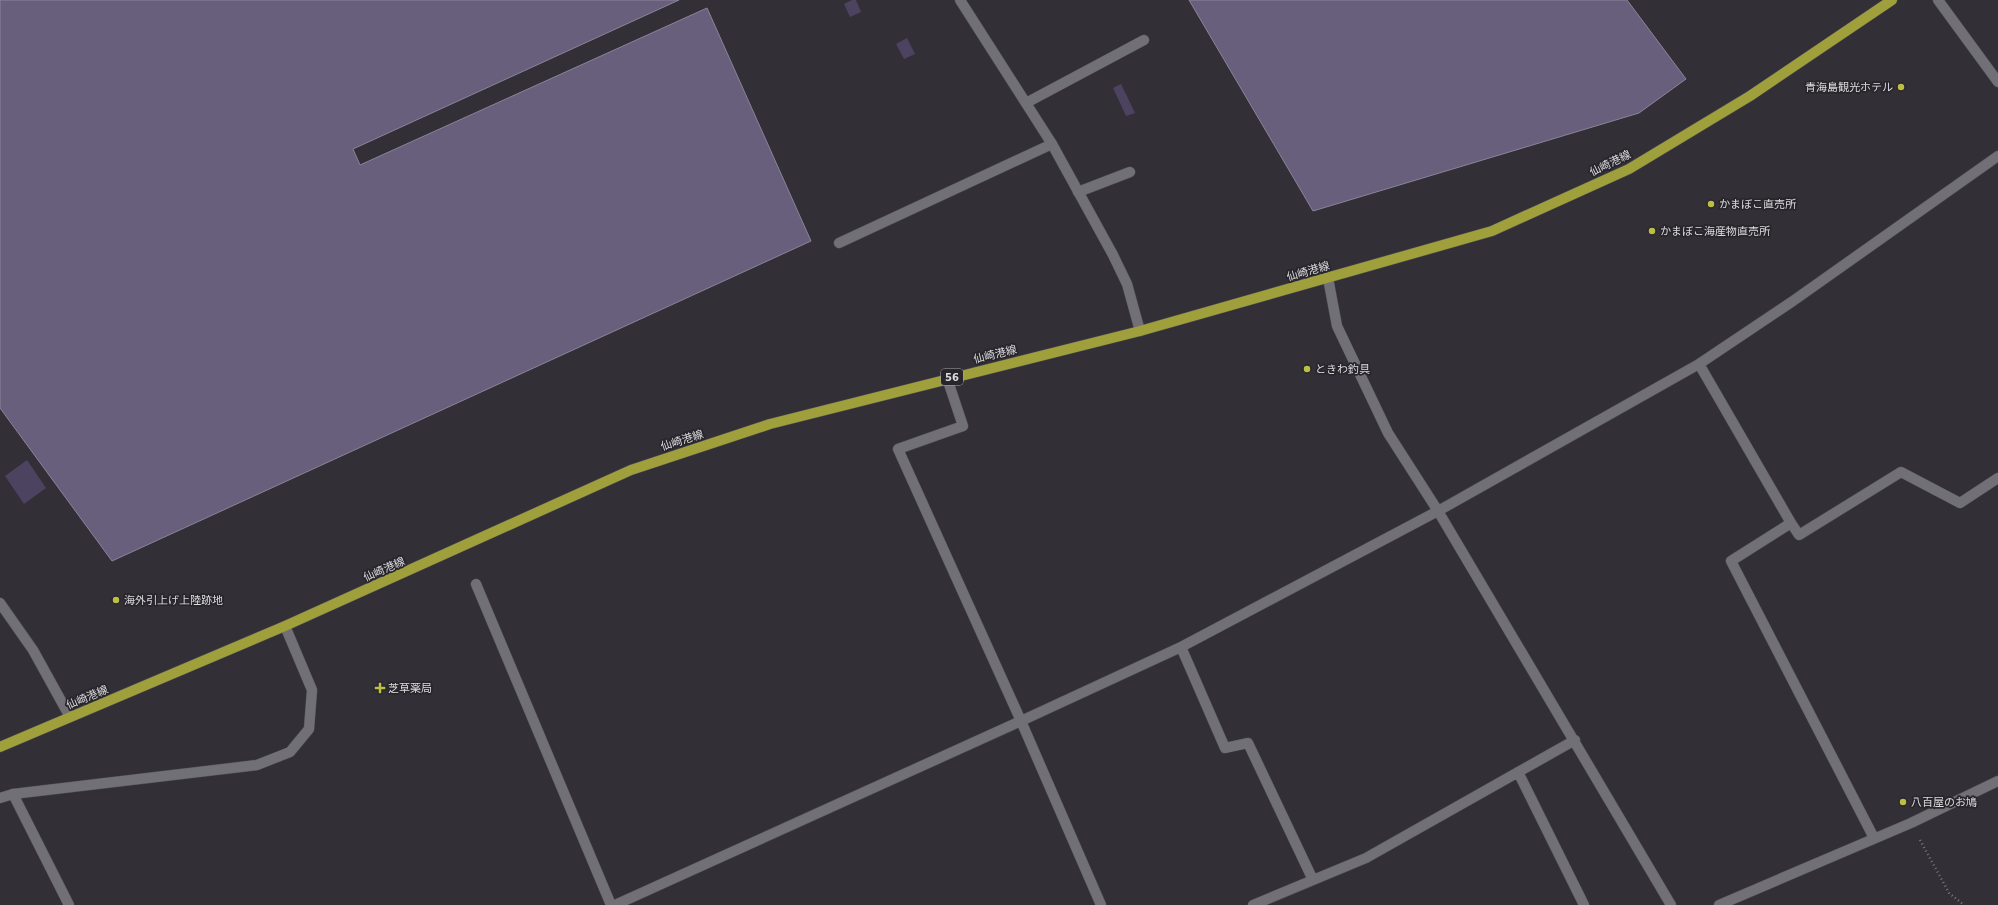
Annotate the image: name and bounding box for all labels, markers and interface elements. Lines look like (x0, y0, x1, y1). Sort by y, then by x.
place label: 青海島観光ホテル (1805, 81, 1893, 94)
marker: 青海島観光ホテル (1896, 82, 1906, 92)
street label: 仙崎港線 (1588, 148, 1633, 179)
place label: かまぼこ直売所 (1719, 198, 1797, 211)
marker: かまぼこ直売所 (1706, 199, 1716, 209)
place label: かまぼこ海産物直売所 (1660, 225, 1771, 238)
marker: かまぼこ海産物直売所 (1647, 226, 1657, 236)
street label: 仙崎港線 (1285, 259, 1331, 284)
street label: 仙崎港線 (972, 343, 1018, 366)
place label: ときわ釣具 (1315, 363, 1370, 376)
marker: ときわ釣具 (1302, 364, 1312, 374)
road number: 56 (941, 369, 963, 385)
street label: 仙崎港線 (659, 427, 705, 453)
street label: 仙崎港線 (361, 555, 407, 584)
place label: 海外引上げ上陸跡地 (124, 594, 223, 607)
marker: 海外引上げ上陸跡地 (111, 595, 121, 605)
place label: 芝草薬局 (388, 682, 432, 695)
street label: 仙崎港線 (64, 683, 110, 712)
marker: 芝草薬局 (375, 683, 385, 693)
place label: 八百屋のお鳩 (1911, 796, 1977, 809)
marker: 八百屋のお鳩 (1898, 797, 1908, 807)

